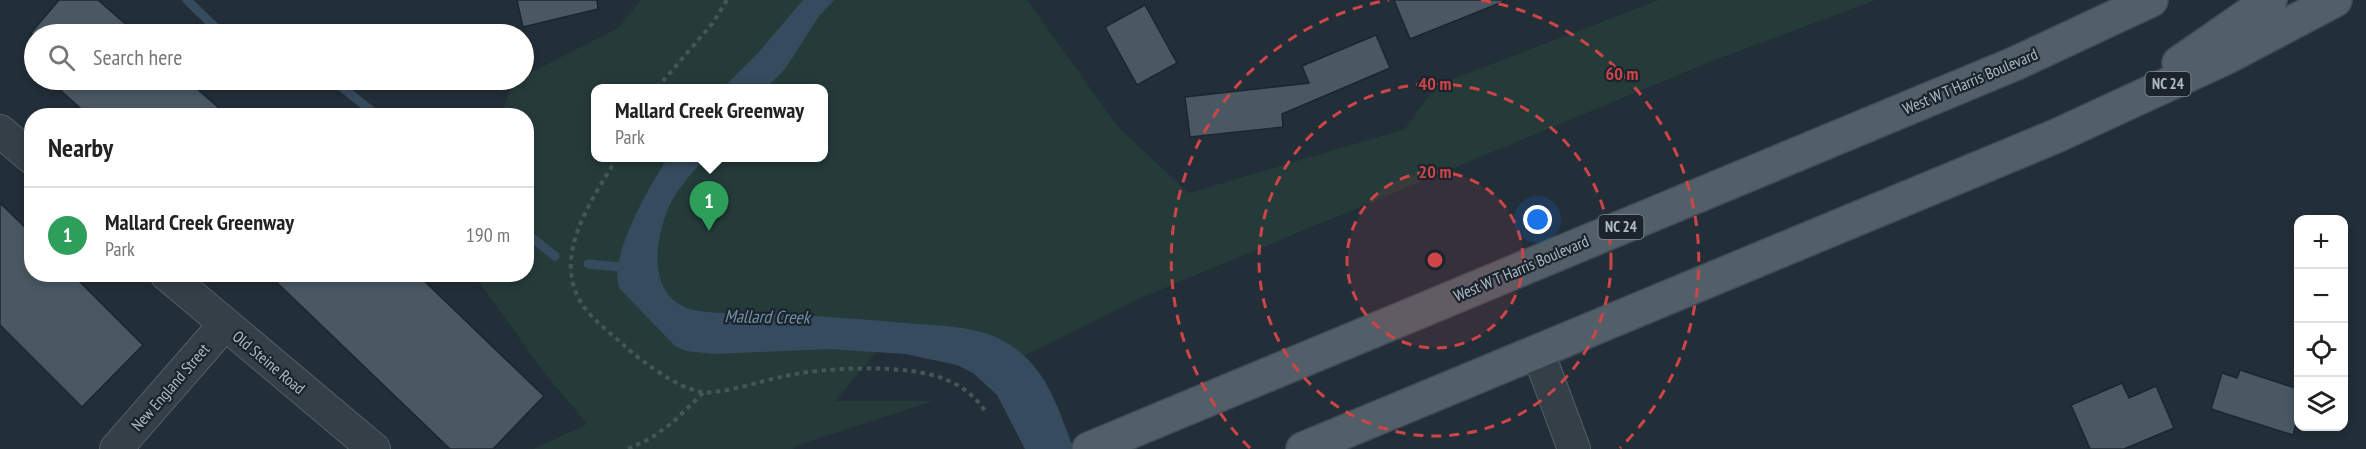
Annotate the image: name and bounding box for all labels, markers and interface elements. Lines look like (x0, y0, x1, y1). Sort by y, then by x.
search box (24, 24, 534, 90)
icon: search (45, 41, 78, 74)
text: Search here (93, 43, 182, 71)
street label: West W T Harris Boulevard (1900, 44, 2041, 118)
text: 60 m (1606, 62, 1638, 85)
text: 40 m (1419, 72, 1451, 95)
road number: NC 24 (2146, 72, 2190, 96)
popup (591, 84, 828, 162)
text: Mallard Creek Greenway (615, 96, 804, 124)
text: Park (615, 124, 645, 150)
text: Nearby (48, 131, 113, 164)
text: 20 m (1419, 160, 1451, 183)
pin: 1 (690, 182, 728, 231)
your location (1523, 205, 1552, 234)
text: Mallard Creek Greenway (105, 208, 294, 236)
road number: NC 24 (1598, 215, 1644, 239)
map controls (2294, 215, 2348, 431)
button: + (2294, 215, 2348, 269)
text: 1 (63, 222, 72, 248)
text: 190 m (466, 222, 510, 248)
street label: West W T Harris Boulevard (1451, 231, 1592, 305)
text: Park (105, 236, 135, 262)
centre of rings (1425, 250, 1445, 270)
button: − (2294, 269, 2348, 323)
water label: Mallard Creek (724, 304, 812, 329)
button: locate (2294, 323, 2348, 377)
street label: Old Steine Road (229, 326, 309, 398)
street label: New England Street (127, 339, 214, 435)
button: layers (2294, 377, 2348, 431)

